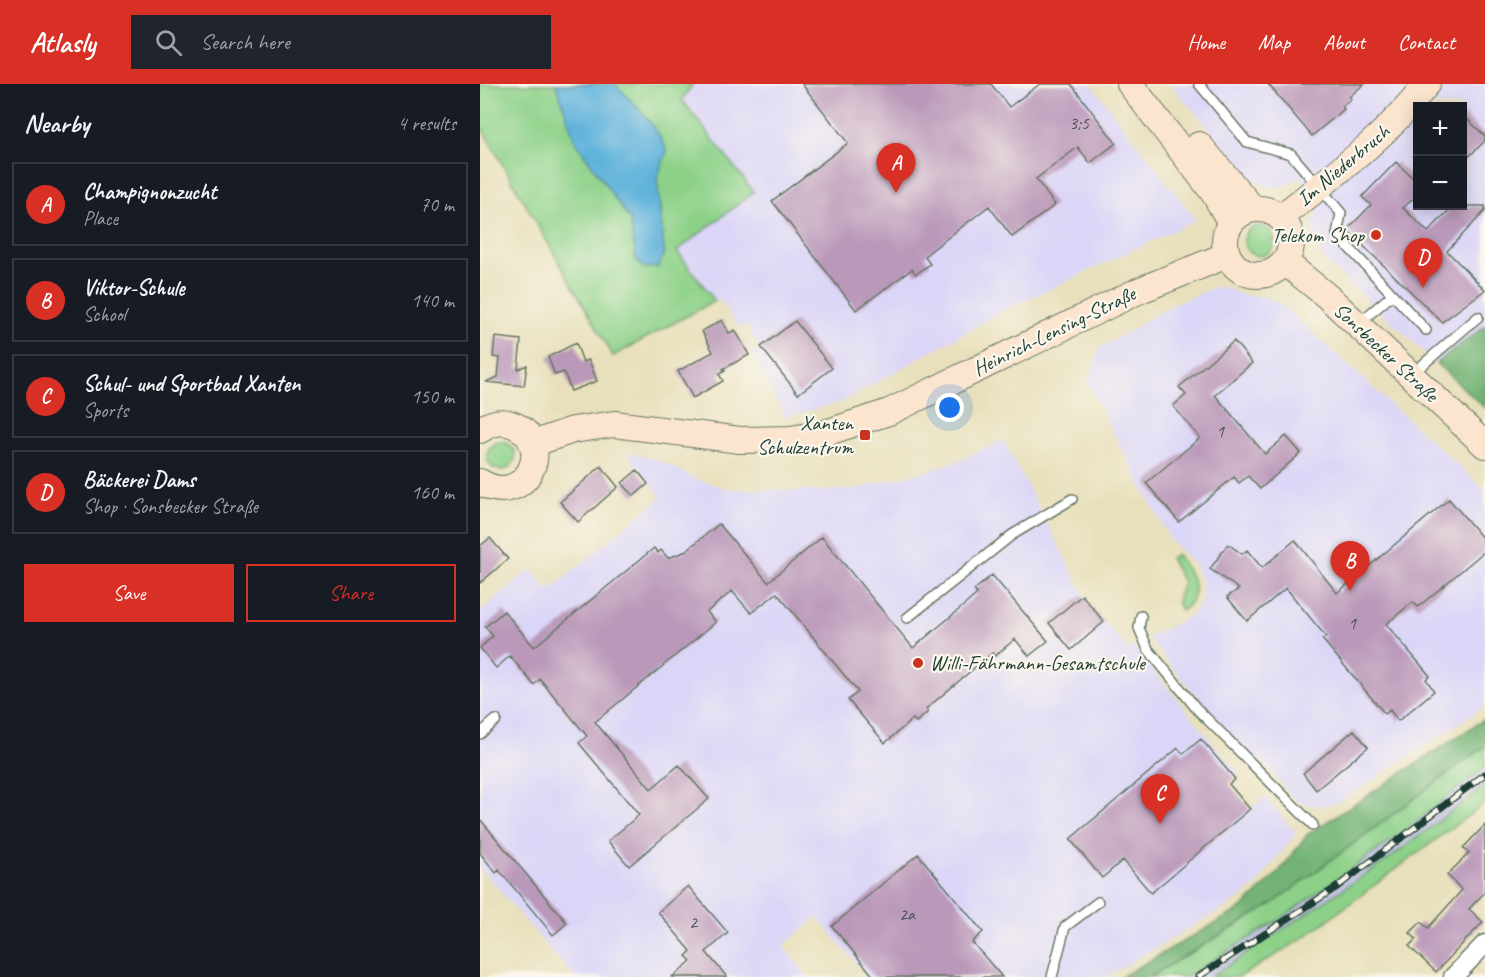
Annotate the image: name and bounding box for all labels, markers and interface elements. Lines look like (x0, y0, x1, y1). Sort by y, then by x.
search box (131, 15, 551, 69)
text: Atlasly (30, 25, 95, 60)
icon: search (152, 26, 185, 59)
text: Search here (200, 28, 290, 56)
text: Home (1187, 29, 1225, 55)
text: Map (1258, 29, 1290, 55)
text: About (1323, 29, 1365, 55)
text: Contact (1398, 29, 1455, 55)
map controls (1413, 102, 1467, 210)
button: + (1413, 102, 1467, 156)
text: Nearby (24, 107, 89, 140)
text: 4 results (397, 111, 456, 136)
house number: 3;5 (1069, 112, 1090, 134)
street label: Im Niederbruch (1291, 118, 1396, 211)
pin: A (876, 144, 916, 193)
button: − (1413, 156, 1467, 210)
text: Champignonzucht (83, 178, 216, 206)
text: A (40, 192, 51, 217)
text: 70 m (420, 192, 454, 217)
text: Place (83, 206, 118, 231)
place label: Telekom Shop (1271, 222, 1365, 248)
marker: Telekom Shop (1369, 228, 1383, 242)
pin: D (1404, 238, 1442, 288)
text: Viktor-Schule (83, 274, 185, 302)
street label: Heinrich-Lensing-Straße (969, 279, 1141, 382)
text: B (40, 288, 51, 313)
text: 140 m (411, 288, 454, 313)
street label: Sonsbecker Straße (1328, 297, 1445, 409)
text: School (83, 302, 126, 327)
text: Schul- und Sportbad Xanten (83, 370, 300, 398)
text: C (41, 384, 50, 409)
text: 150 m (411, 384, 454, 409)
your location (935, 393, 964, 422)
text: Sports (83, 398, 128, 423)
place label: Xanten Schulzentrum (757, 410, 855, 460)
house number: 1 (1216, 420, 1225, 442)
marker: Xanten Schulzentrum (858, 428, 872, 442)
text: Bäckerei Dams (83, 466, 196, 494)
text: D (40, 480, 51, 505)
text: 160 m (411, 480, 454, 505)
text: Shop · Sonsbecker Straße (83, 494, 258, 519)
pin: B (1330, 542, 1370, 591)
button: Save (24, 564, 234, 622)
button: Share (246, 564, 456, 622)
house number: 1 (1348, 612, 1357, 634)
place label: Willi-Fährmann-Gesamtschule (930, 650, 1147, 676)
marker: Willi-Fährmann-Gesamtschule (911, 656, 925, 670)
pin: C (1140, 774, 1180, 824)
house number: 2a (899, 903, 916, 925)
house number: 2 (689, 911, 699, 933)

